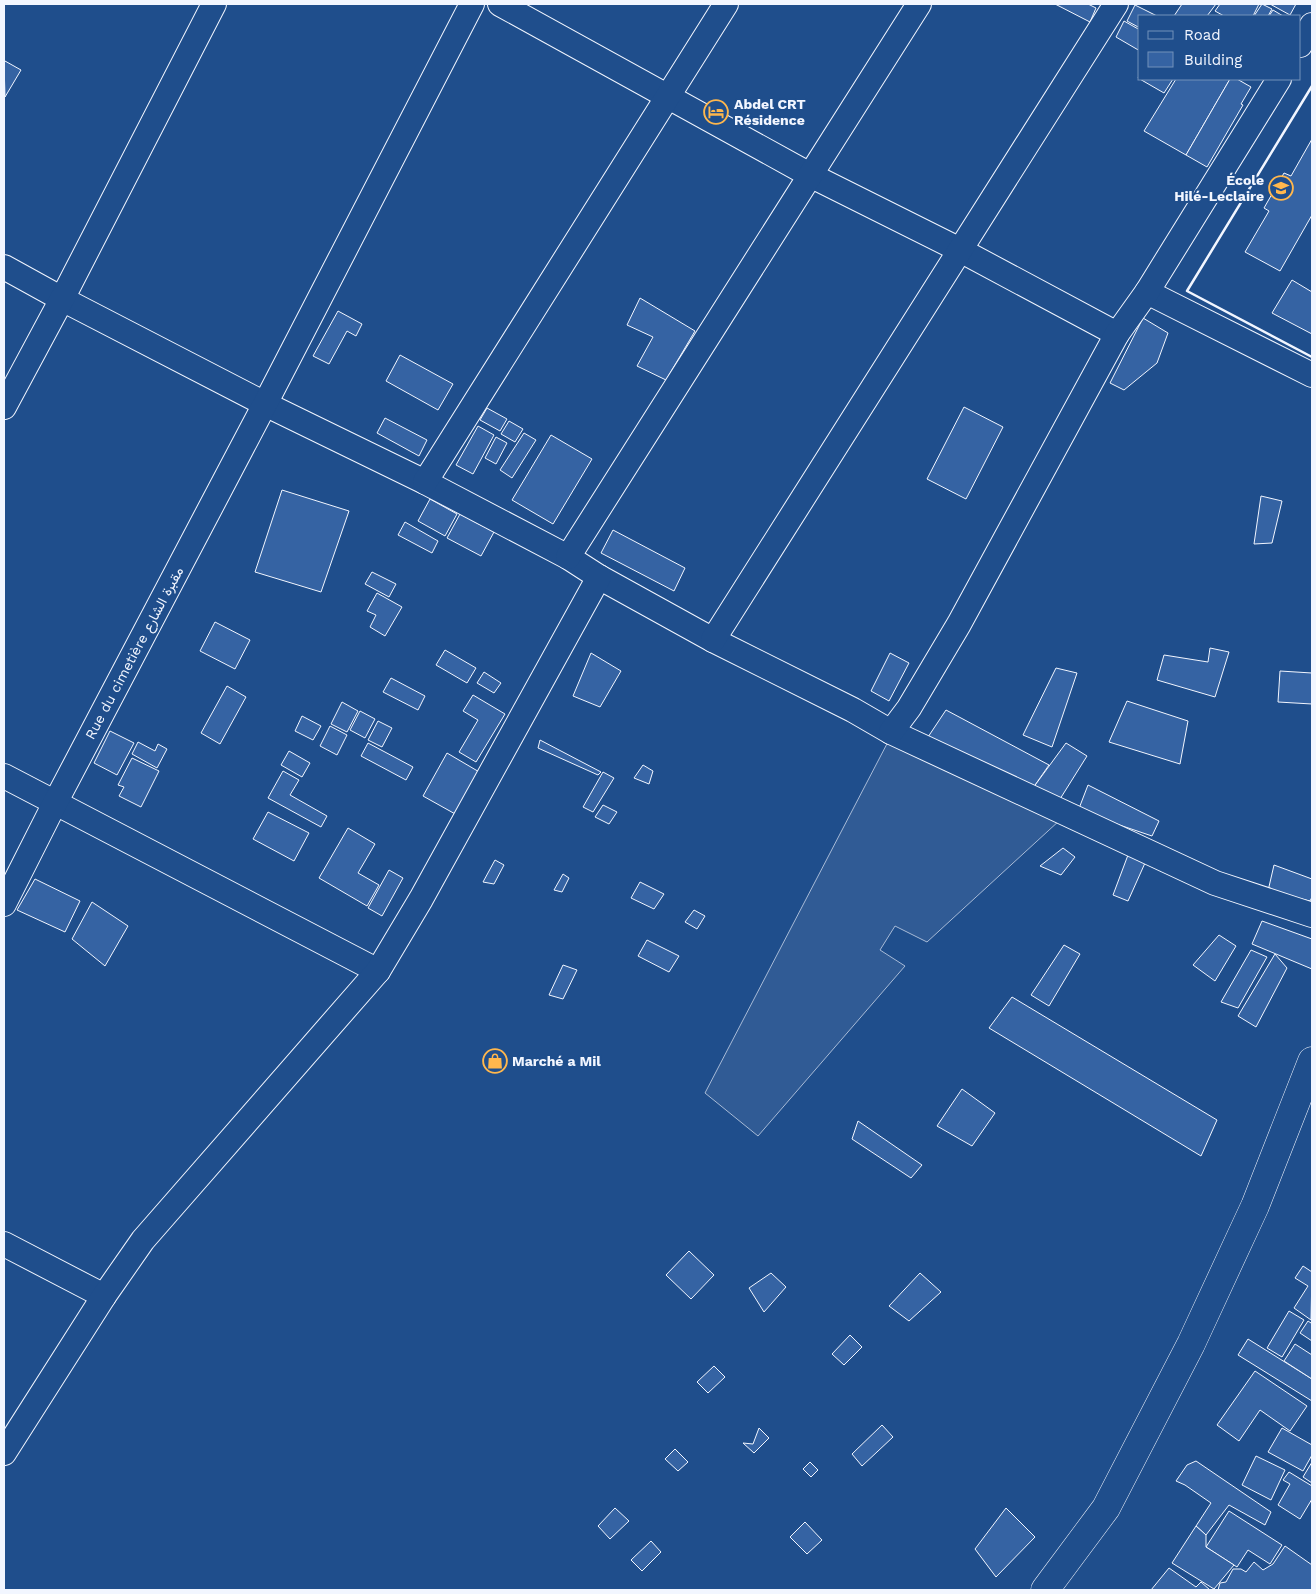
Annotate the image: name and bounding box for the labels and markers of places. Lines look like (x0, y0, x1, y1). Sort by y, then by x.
place label: Abdel CRT Résidence (734, 96, 806, 128)
hotel icon: Abdel CRT Résidence (703, 99, 729, 125)
place label: École Hilé-Leclaire (1174, 172, 1264, 204)
school or university icon: École Hilé-Leclaire (1268, 175, 1294, 201)
shop icon: Marché a Mil (482, 1048, 508, 1074)
place label: Marché a Mil (512, 1053, 601, 1069)

